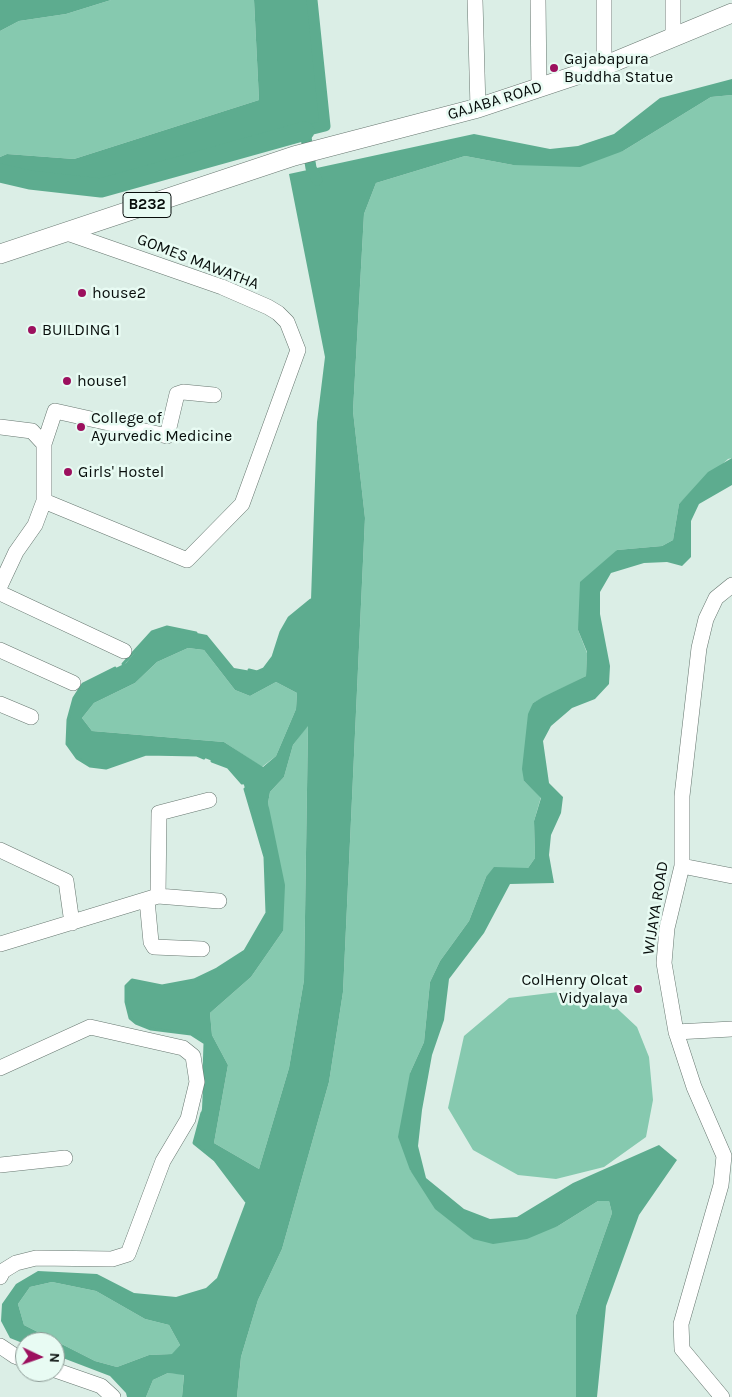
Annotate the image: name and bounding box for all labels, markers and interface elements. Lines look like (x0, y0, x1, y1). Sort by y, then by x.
place label: Gajabapura Buddha Statue (564, 49, 673, 87)
marker: Gajabapura Buddha Statue (548, 62, 560, 74)
street label: GAJABA ROAD (445, 77, 545, 125)
road number: B232 (123, 192, 171, 218)
street label: GOMES MAWATHA (134, 230, 262, 294)
place label: house2 (92, 283, 146, 303)
marker: house2 (76, 287, 88, 299)
place label: BUILDING 1 (42, 320, 120, 340)
marker: BUILDING 1 (26, 324, 38, 336)
place label: house1 (77, 371, 127, 391)
marker: house1 (61, 375, 73, 387)
place label: College of Ayurvedic Medicine (91, 408, 232, 446)
marker: College of Ayurvedic Medicine (75, 421, 87, 433)
place label: Girls' Hostel (78, 462, 164, 482)
marker: Girls' Hostel (62, 466, 74, 478)
street label: WIJAYA ROAD (639, 860, 673, 956)
place label: ColHenry Olcat Vidyalaya (521, 970, 628, 1008)
marker: ColHenry Olcat Vidyalaya (632, 983, 644, 995)
north arrow (15, 1332, 65, 1382)
text: N (46, 1352, 63, 1363)

